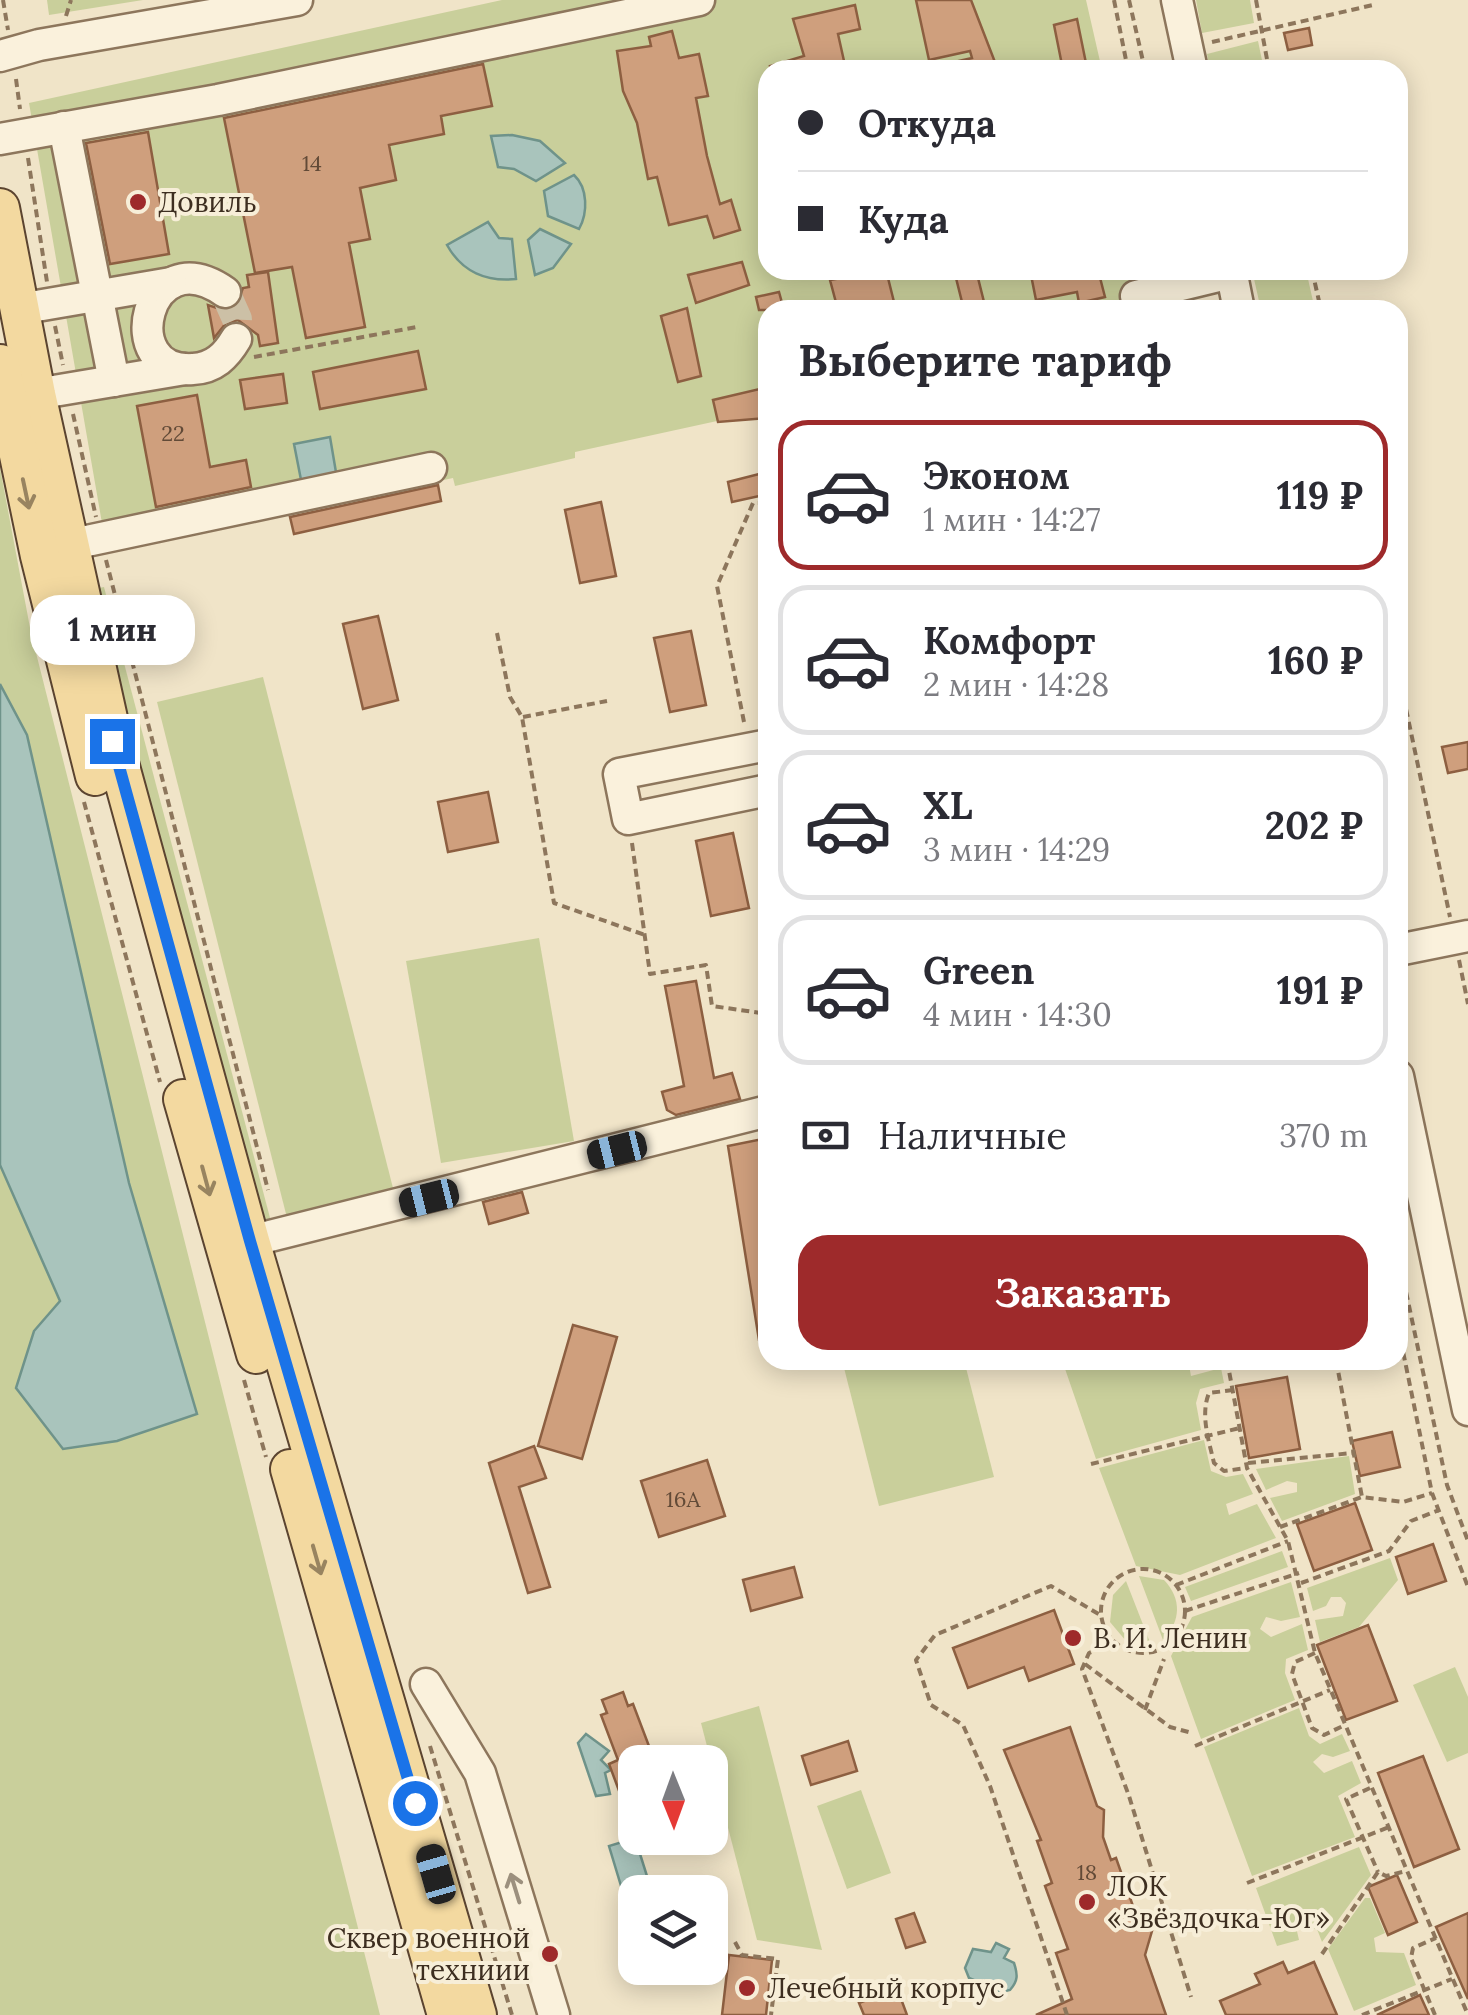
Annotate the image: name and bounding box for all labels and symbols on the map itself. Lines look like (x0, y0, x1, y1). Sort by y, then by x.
house number: 14 (302, 149, 322, 177)
place label: Довиль (158, 184, 257, 220)
marker: Довиль (127, 191, 149, 213)
house number: 22 (161, 419, 185, 447)
one-way arrow (18, 477, 37, 509)
callout: 1 мин (29, 596, 194, 666)
route end (90, 719, 135, 764)
car (584, 1128, 650, 1172)
one-way arrow (197, 1165, 216, 1196)
car (396, 1176, 462, 1220)
house number: 16А (666, 1485, 701, 1513)
one-way arrow (309, 1544, 327, 1575)
place label: В. И. Ленин (1093, 1620, 1248, 1656)
marker: В. И. Ленин (1062, 1627, 1084, 1649)
north arrow (618, 1745, 728, 1855)
route start (393, 1781, 438, 1826)
car (413, 1841, 459, 1907)
house number: 18 (1077, 1858, 1097, 1886)
place label: ЛОК «Звёздочка-Юг» (1107, 1868, 1330, 1936)
one-way arrow (505, 1873, 523, 1905)
marker: ЛОК «Звёздочка-Юг» (1076, 1891, 1098, 1913)
place label: Сквер военной техниии (327, 1920, 530, 1988)
marker: Сквер военной техниии (539, 1943, 561, 1965)
place label: Лечебный корпус (767, 1970, 1005, 2006)
marker: Лечебный корпус (736, 1977, 758, 1999)

